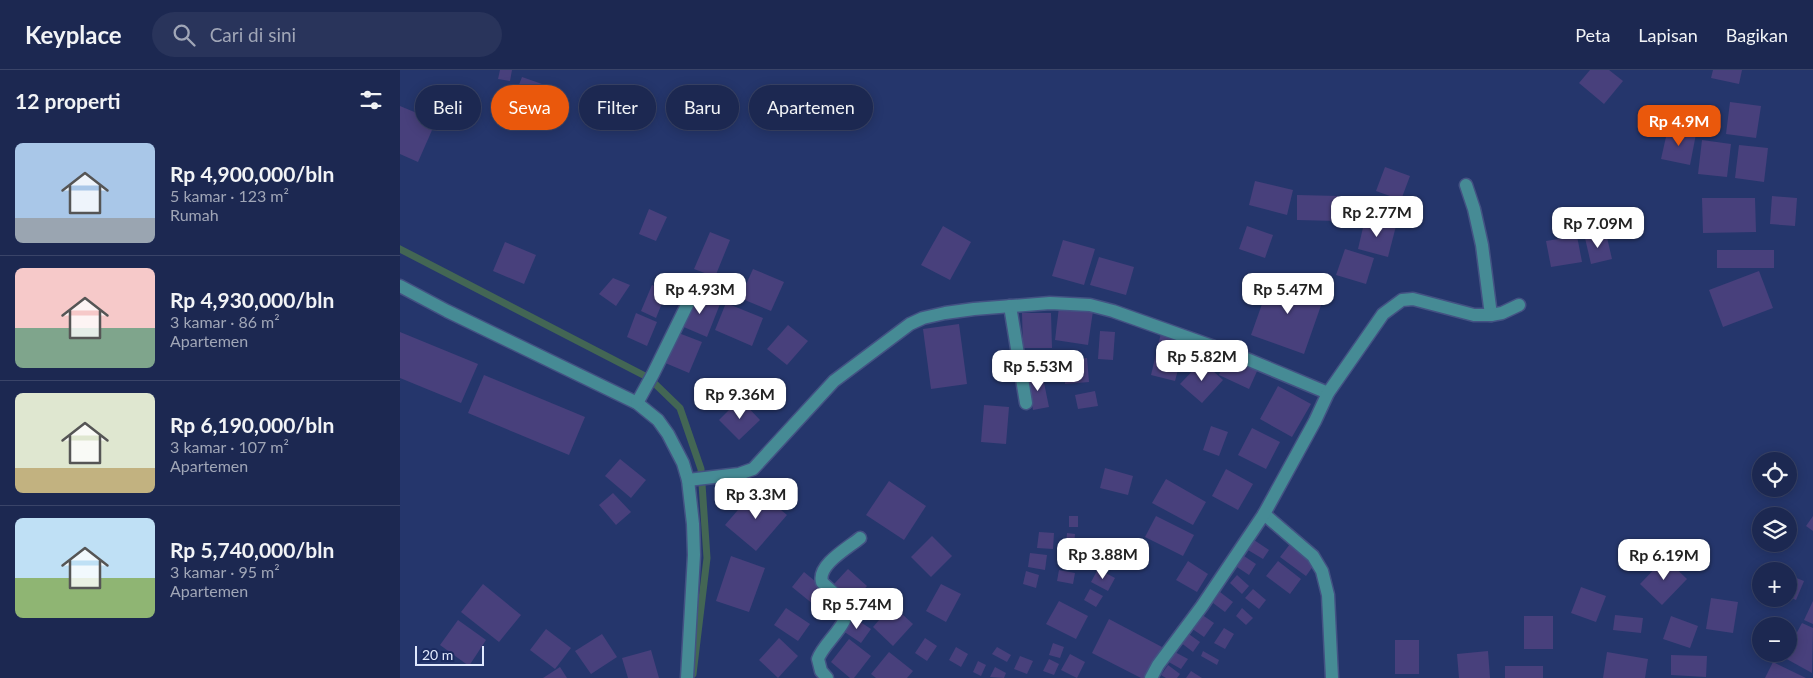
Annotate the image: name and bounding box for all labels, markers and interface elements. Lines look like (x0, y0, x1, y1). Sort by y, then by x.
search box (152, 12, 502, 57)
text: Keyplace (25, 20, 122, 49)
icon: search (170, 21, 198, 49)
text: Cari di sini (210, 23, 296, 46)
text: Peta (1575, 24, 1610, 46)
text: Lapisan (1638, 24, 1698, 46)
text: Bagikan (1726, 24, 1788, 46)
chip: Beli (415, 85, 481, 130)
chip: Sewa (491, 85, 569, 130)
chip: Filter (579, 85, 656, 130)
chip: Baru (666, 85, 739, 130)
chip: Apartemen (749, 85, 873, 130)
icon: filters (357, 86, 385, 114)
text: 12 properti (15, 88, 120, 113)
pin: Rp 4.9M (1633, 104, 1725, 147)
text: Rp 4.9M (1649, 111, 1709, 130)
text: Rp 4,900,000/bln (170, 161, 334, 186)
icon: home (55, 163, 115, 223)
text: 5 kamar · 123 m² (170, 186, 289, 205)
pin: Rp 2.77M (1325, 196, 1429, 238)
text: Rp 2.77M (1342, 202, 1412, 221)
text: Rumah (170, 205, 219, 224)
pin: Rp 7.09M (1546, 206, 1650, 249)
text: Rp 7.09M (1563, 213, 1633, 232)
pin: Rp 4.93M (648, 272, 752, 315)
pin: Rp 5.47M (1236, 272, 1340, 315)
text: Rp 4.93M (665, 279, 735, 298)
text: Rp 5.47M (1253, 279, 1323, 298)
text: Rp 4,930,000/bln (170, 287, 334, 312)
icon: home (55, 288, 115, 348)
text: 3 kamar · 86 m² (170, 312, 280, 331)
text: Apartemen (170, 331, 248, 350)
pin: Rp 5.82M (1150, 340, 1254, 382)
text: Rp 5.82M (1167, 346, 1237, 365)
pin: Rp 5.53M (986, 350, 1090, 392)
text: Rp 5.53M (1003, 356, 1073, 375)
pin: Rp 9.36M (688, 378, 792, 420)
text: Rp 9.36M (705, 384, 775, 403)
text: Rp 6,190,000/bln (170, 412, 334, 437)
icon: home (55, 413, 115, 473)
text: 3 kamar · 107 m² (170, 437, 289, 456)
map controls (1752, 452, 1797, 662)
button: locate (1752, 452, 1797, 497)
text: Apartemen (170, 456, 248, 475)
pin: Rp 3.3M (710, 478, 802, 520)
text: Rp 3.3M (726, 484, 786, 503)
button: layers (1752, 507, 1797, 552)
text: Rp 5,740,000/bln (170, 537, 334, 562)
icon: home (55, 538, 115, 598)
pin: Rp 3.88M (1051, 538, 1155, 580)
pin: Rp 6.19M (1612, 538, 1716, 581)
text: Rp 3.88M (1068, 544, 1138, 563)
text: Rp 6.19M (1629, 545, 1699, 564)
text: 3 kamar · 95 m² (170, 562, 280, 581)
button: + (1752, 562, 1797, 607)
text: Apartemen (170, 581, 248, 600)
pin: Rp 5.74M (805, 588, 909, 630)
text: Rp 5.74M (822, 594, 892, 613)
button: − (1752, 617, 1797, 662)
scale bar (415, 643, 484, 666)
text: 20 m (422, 646, 453, 663)

